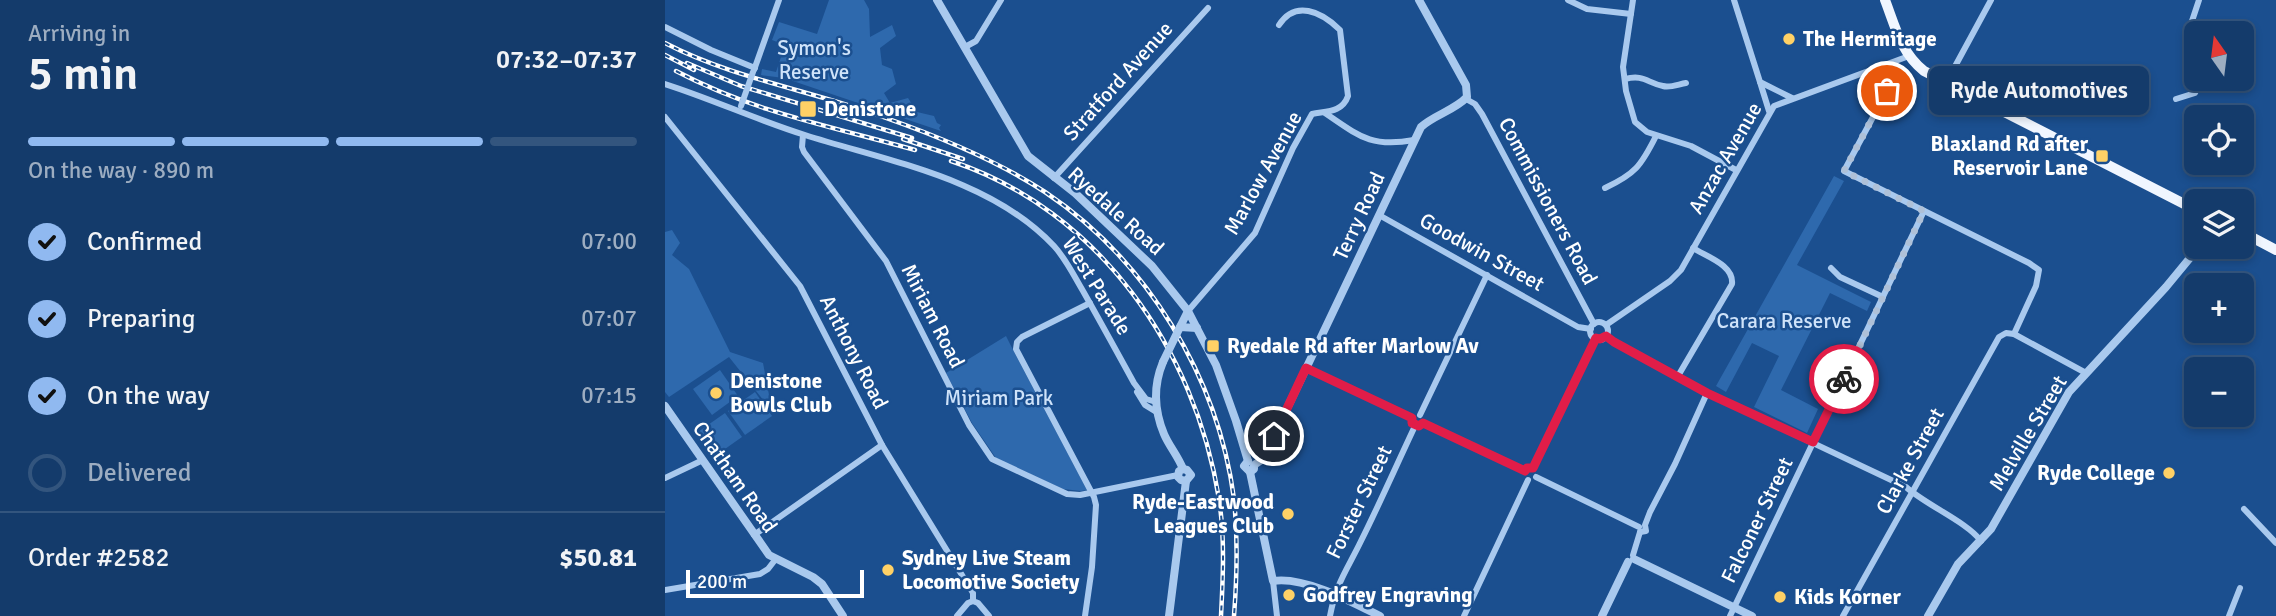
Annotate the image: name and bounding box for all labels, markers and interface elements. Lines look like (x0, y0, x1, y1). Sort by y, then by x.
street label: Stratford Avenue (1058, 16, 1178, 146)
text: Arriving in (28, 19, 130, 48)
north arrow (2184, 21, 2254, 91)
map controls (2184, 21, 2254, 427)
place label: The Hermitage (1803, 26, 1937, 52)
marker: The Hermitage (1781, 31, 1797, 47)
park label: Symon's Reserve (777, 35, 851, 85)
text: 07:32–07:37 (496, 44, 637, 76)
text: 5 min (28, 46, 138, 102)
pin (1857, 61, 1917, 121)
callout: Ryde Automotives (1929, 66, 2149, 116)
icon: bag (1868, 72, 1906, 110)
text: Ryde Automotives (1950, 76, 2128, 105)
place label: Denistone (824, 96, 916, 122)
street label: Anzac Avenue (1683, 98, 1767, 218)
marker: Denistone (798, 99, 818, 119)
button: locate (2184, 105, 2254, 175)
street label: Marlow Avenue (1218, 107, 1308, 239)
street label: Commissioners Road (1493, 113, 1603, 289)
place label: Blaxland Rd after Reservoir Lane (1930, 131, 2089, 181)
marker: Blaxland Rd after Reservoir Lane (2094, 148, 2110, 164)
text: On the way · 890 m (28, 156, 214, 185)
street label: Ryedale Road (1063, 161, 1169, 261)
street label: Terry Road (1327, 168, 1391, 264)
button: layers (2184, 189, 2254, 259)
street label: Goodwin Street (1415, 207, 1549, 297)
icon: check (28, 223, 66, 261)
text: Confirmed (87, 226, 202, 258)
text: 07:00 (581, 227, 637, 256)
street label: West Parade (1057, 232, 1137, 340)
street label: Miriam Road (896, 260, 970, 372)
button: + (2184, 273, 2254, 343)
street label: Anthony Road (814, 291, 894, 413)
icon: check (28, 300, 66, 338)
text: Preparing (87, 303, 195, 335)
text: 07:07 (581, 304, 637, 333)
park label: Carara Reserve (1717, 308, 1851, 334)
place label: Ryedale Rd after Marlow Av (1227, 333, 1479, 359)
marker: Ryedale Rd after Marlow Av (1205, 338, 1221, 354)
courier (1809, 344, 1879, 414)
button: − (2184, 357, 2254, 427)
icon: bike (1825, 360, 1863, 398)
place label: Denistone Bowls Club (730, 368, 832, 418)
street label: Melville Street (1983, 371, 2073, 495)
icon: check (28, 377, 66, 415)
text: On the way (87, 380, 210, 412)
text: 07:15 (581, 381, 637, 410)
marker: Denistone Bowls Club (708, 385, 724, 401)
park label: Miriam Park (945, 385, 1054, 411)
street label: Clarke Street (1870, 403, 1950, 519)
pin (1244, 406, 1304, 466)
street label: Chatham Road (687, 416, 783, 538)
icon: home (1255, 417, 1293, 455)
street label: Forster Street (1320, 441, 1398, 563)
street label: Falconer Street (1715, 453, 1799, 587)
text: Delivered (87, 457, 192, 489)
place label: Ryde College (2037, 460, 2155, 486)
marker: Ryde College (2161, 465, 2177, 481)
place label: Ryde-Eastwood Leagues Club (1132, 489, 1274, 539)
marker: Ryde-Eastwood Leagues Club (1280, 506, 1296, 522)
text: Order #2582 (28, 542, 169, 574)
text: $50.81 (559, 542, 637, 574)
place label: Sydney Live Steam Locomotive Society (902, 545, 1080, 595)
marker: Sydney Live Steam Locomotive Society (880, 562, 896, 578)
scale bar (686, 567, 865, 599)
text: 200 m (697, 570, 747, 594)
place label: Godfrey Engraving (1303, 582, 1472, 608)
place label: Kids Korner (1794, 584, 1902, 610)
marker: Godfrey Engraving (1281, 587, 1297, 603)
marker: Kids Korner (1772, 589, 1788, 605)

